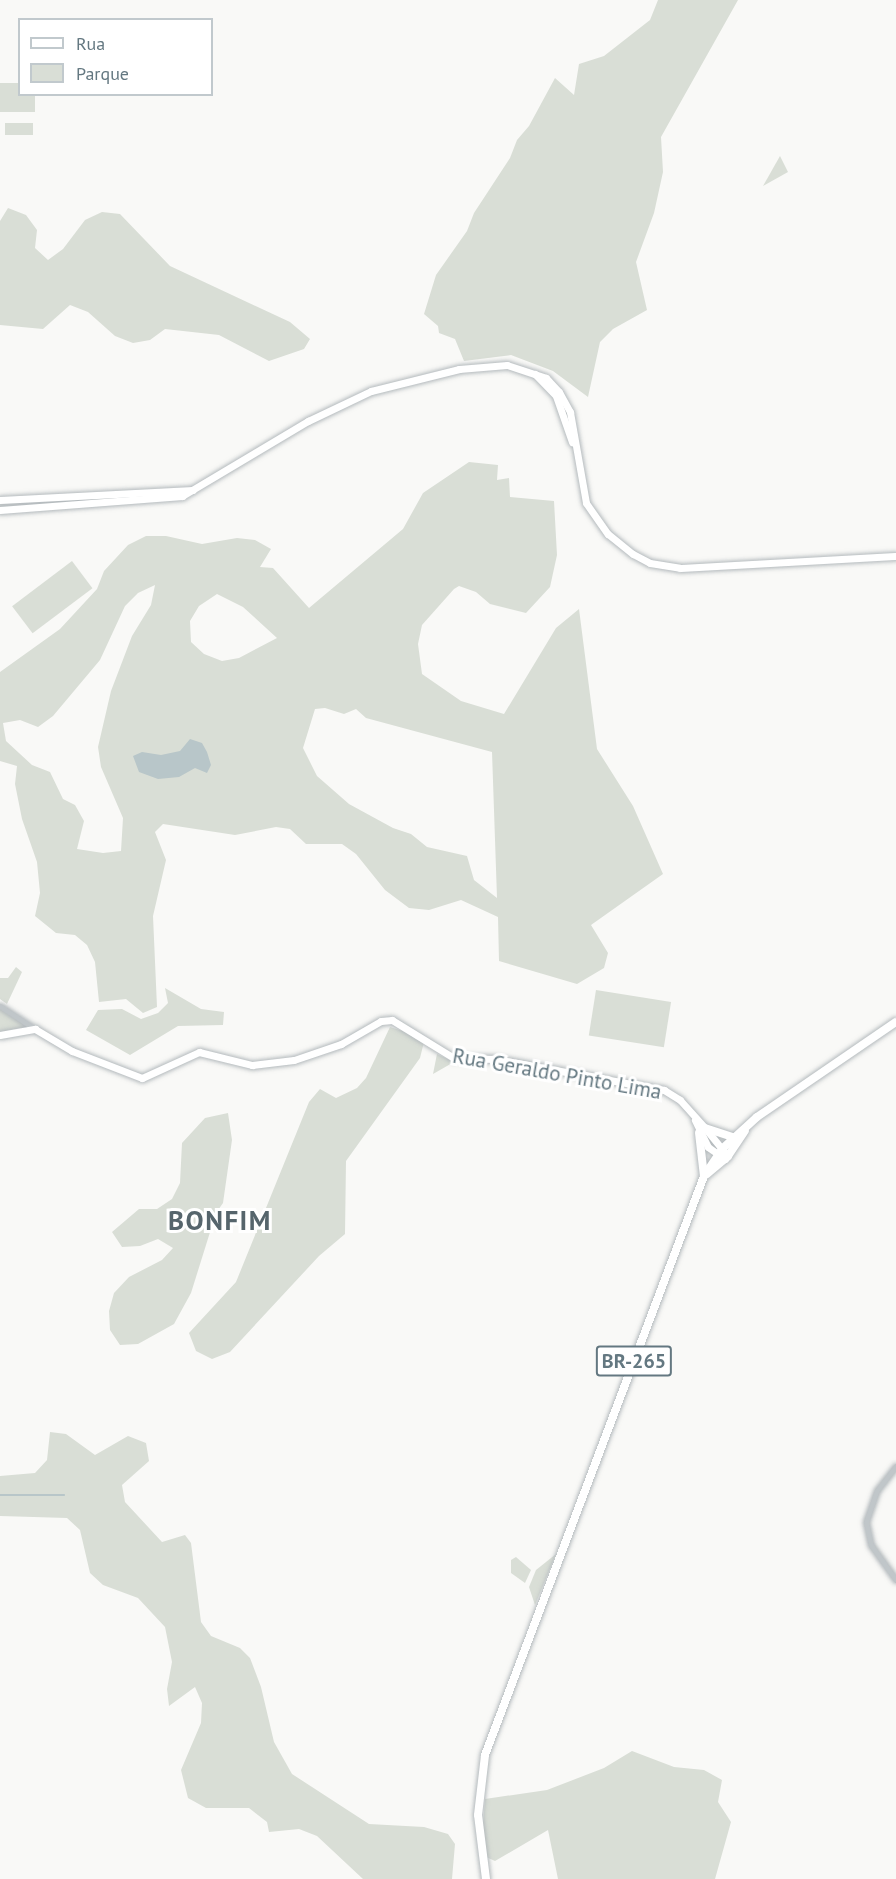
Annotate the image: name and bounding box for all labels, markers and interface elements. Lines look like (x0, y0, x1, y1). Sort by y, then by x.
legend (18, 18, 213, 96)
text: Rua (76, 32, 105, 55)
text: Parque (76, 62, 129, 85)
street label: Rua Geraldo Pinto Lima (451, 1043, 663, 1105)
district label: BONFIM (168, 1205, 272, 1237)
road number: BR-265 (595, 1344, 673, 1378)

